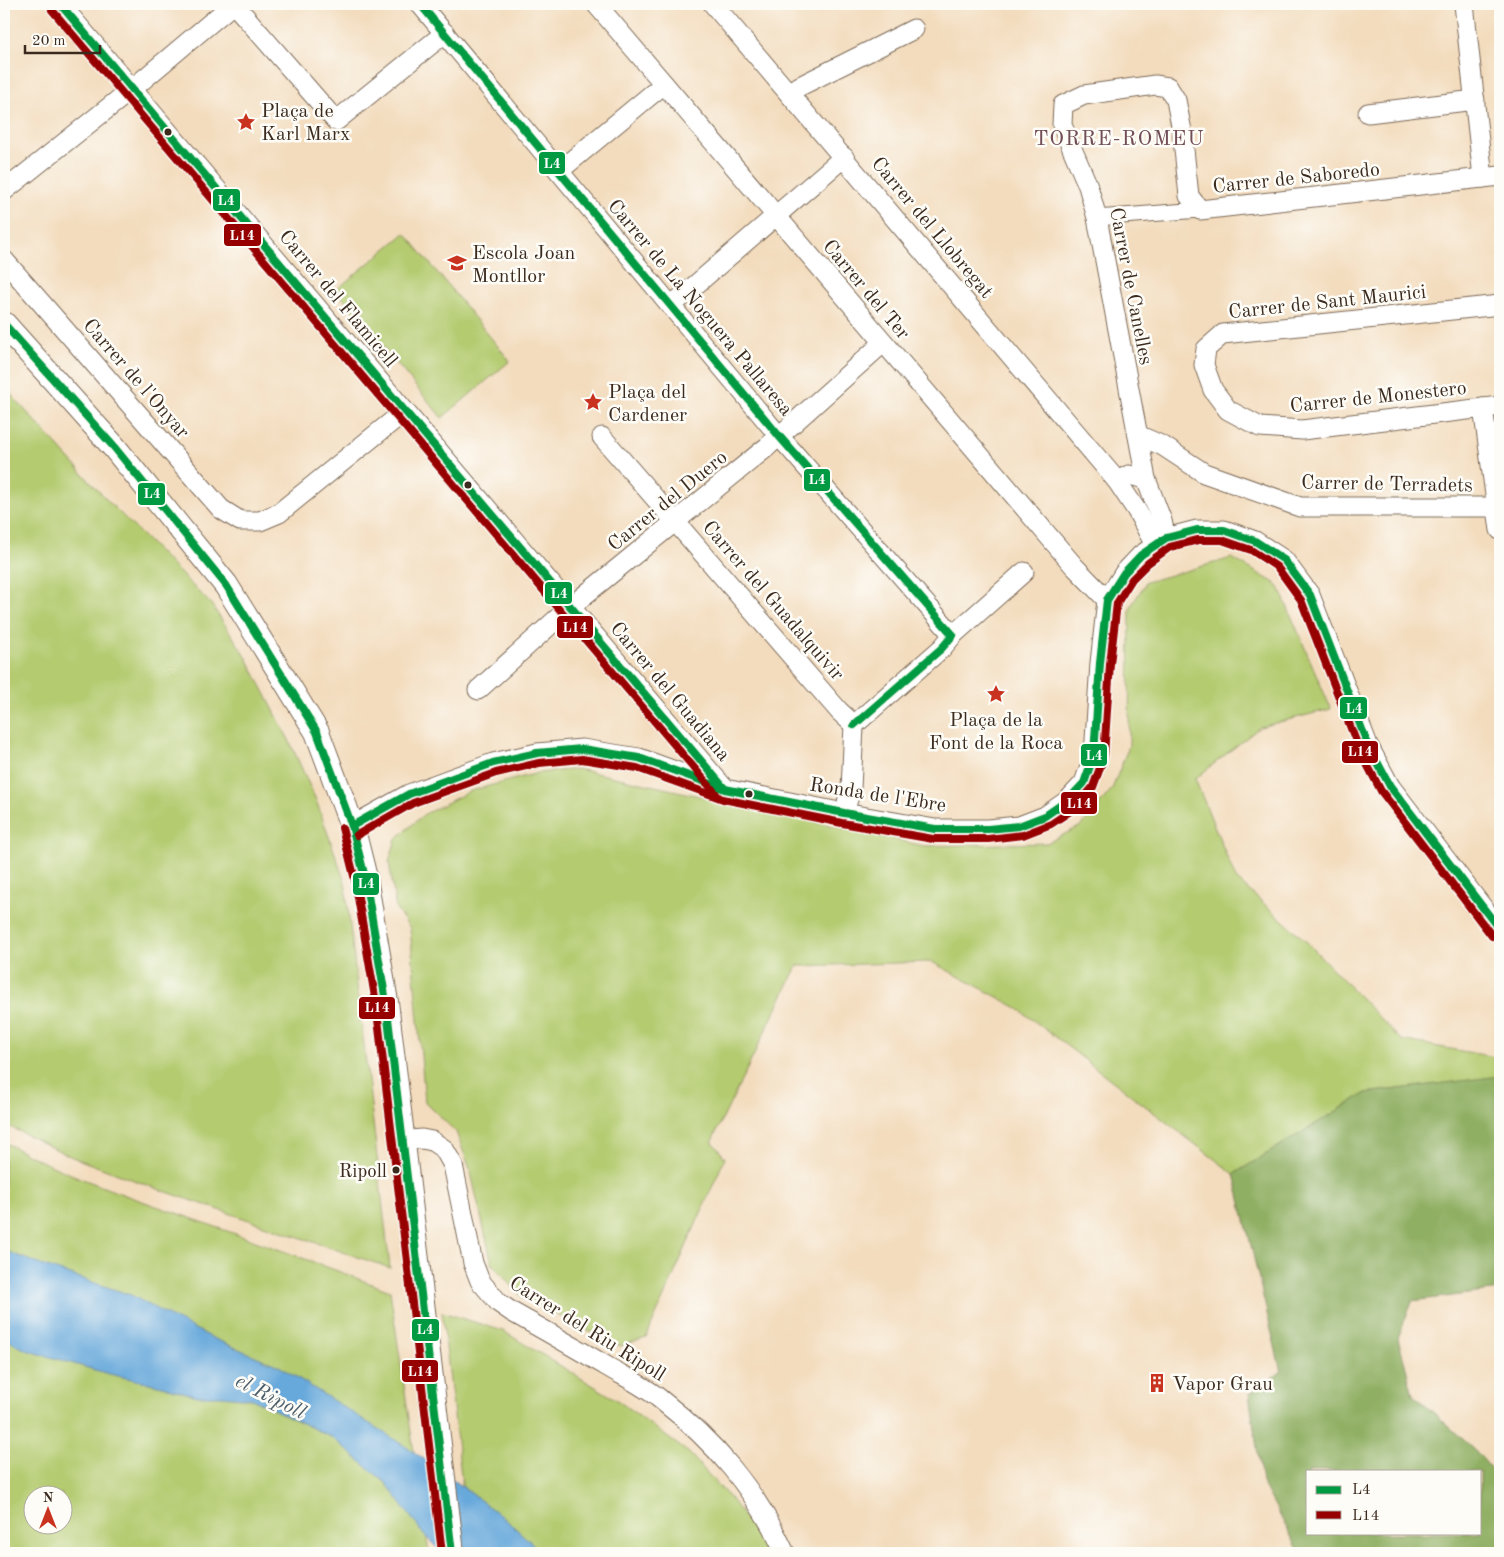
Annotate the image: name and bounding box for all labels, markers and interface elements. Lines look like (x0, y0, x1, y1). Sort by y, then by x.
scale bar (25, 22, 100, 54)
text: 20 m (32, 34, 66, 49)
place label: Plaça de Karl Marx (261, 102, 350, 145)
place icon: Plaça de Karl Marx (235, 111, 257, 133)
unlabelled marker (163, 127, 173, 137)
district label: TORRE-ROMEU (1033, 129, 1205, 150)
line badge: L4 (538, 151, 566, 175)
street label: Carrer del Llobregat (867, 154, 996, 303)
text: L4 (543, 157, 561, 171)
street label: Carrer de Saboredo (1212, 160, 1381, 198)
line badge: L4 (212, 188, 241, 212)
text: L4 (217, 194, 235, 208)
street label: Carrer de La Noguera Pallaresa (603, 196, 796, 420)
street label: Carrer de Canelles (1105, 206, 1155, 367)
line badge: L14 (223, 223, 262, 247)
street label: Carrer del Flamicell (274, 227, 400, 372)
text: L14 (229, 229, 255, 243)
street label: Carrer del Ter (818, 237, 913, 344)
place label: Escola Joan Montllor (472, 244, 576, 287)
school or university icon: Escola Joan Montllor (446, 252, 468, 274)
street label: Carrer de Sant Maurici (1227, 283, 1427, 323)
street label: Carrer de l'Onyar (78, 316, 193, 443)
street label: Carrer de Monestero (1289, 379, 1468, 417)
place label: Plaça del Cardener (608, 383, 687, 426)
place icon: Plaça del Cardener (582, 391, 604, 413)
street label: Carrer del Duero (605, 448, 732, 556)
line badge: L4 (803, 468, 831, 492)
text: L4 (808, 473, 826, 487)
street label: Carrer de Terradets (1301, 474, 1473, 496)
unlabelled marker (463, 480, 473, 490)
line badge: L4 (137, 482, 166, 506)
text: L4 (143, 487, 161, 501)
street label: Carrer del Guadalquivir (698, 518, 847, 685)
line badge: L4 (544, 581, 573, 605)
text: L4 (550, 587, 568, 601)
line badge: L14 (556, 615, 594, 639)
street label: Carrer del Guadiana (606, 619, 733, 766)
text: L14 (562, 621, 588, 635)
place icon: Plaça de la Font de la Roca (985, 683, 1007, 705)
line badge: L4 (1339, 696, 1368, 720)
text: L4 (1345, 702, 1363, 716)
place label: Plaça de la Font de la Roca (929, 711, 1063, 754)
line badge: L14 (1341, 740, 1379, 764)
line badge: L4 (1080, 743, 1108, 767)
text: L14 (1347, 745, 1373, 759)
text: L4 (1085, 749, 1103, 763)
street label: Ronda de l'Ebre (808, 775, 947, 817)
unlabelled marker (744, 789, 754, 799)
line badge: L14 (1060, 791, 1098, 815)
text: L14 (1066, 797, 1092, 811)
line badge: L4 (352, 872, 380, 896)
text: L4 (357, 877, 375, 891)
line badge: L14 (358, 996, 396, 1020)
text: L14 (364, 1001, 390, 1015)
place label: Ripoll (339, 1163, 387, 1182)
marker: Ripoll (391, 1165, 401, 1175)
street label: Carrer del Riu Ripoll (505, 1273, 669, 1386)
line badge: L4 (411, 1318, 440, 1342)
text: L4 (416, 1323, 434, 1337)
line badge: L14 (401, 1359, 439, 1383)
text: L14 (407, 1365, 433, 1379)
water label: el Ripoll (232, 1371, 309, 1424)
building icon: Vapor Grau (1146, 1372, 1168, 1394)
place label: Vapor Grau (1172, 1375, 1273, 1395)
legend (1306, 1470, 1482, 1534)
text: L4 (1352, 1483, 1371, 1498)
north arrow (22, 1484, 72, 1534)
text: N (43, 1491, 54, 1505)
text: L14 (1352, 1509, 1379, 1524)

